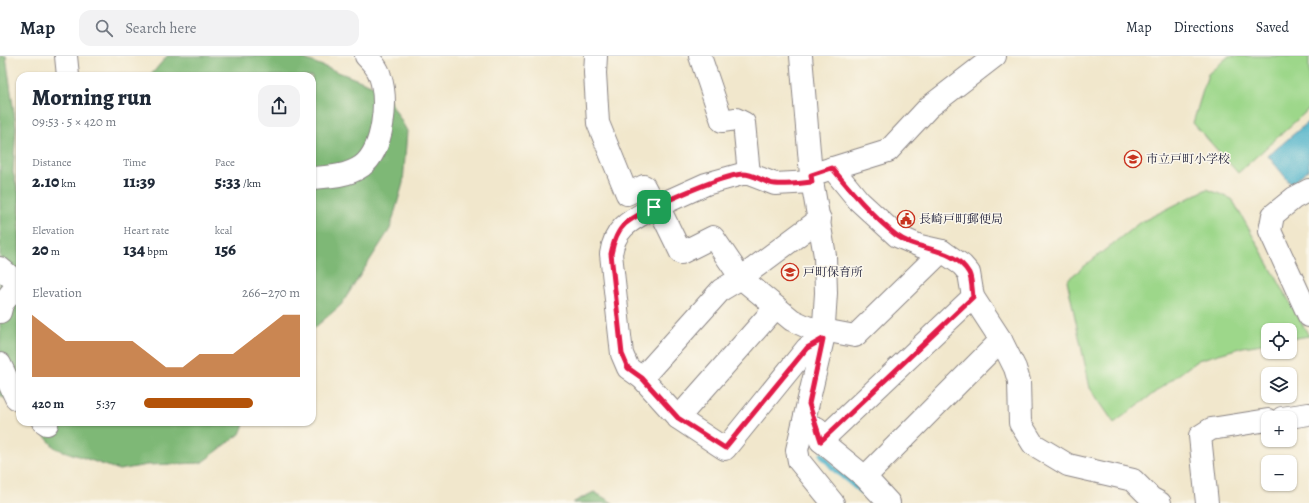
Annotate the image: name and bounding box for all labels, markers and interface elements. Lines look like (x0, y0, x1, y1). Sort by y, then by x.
search box (79, 10, 359, 46)
text: Map (20, 15, 55, 41)
icon: search (93, 17, 115, 39)
text: Search here (125, 18, 197, 38)
text: Map (1126, 18, 1152, 37)
text: Directions (1174, 18, 1234, 37)
text: Saved (1256, 18, 1289, 37)
text: Morning run (32, 83, 152, 113)
button: share (258, 85, 300, 127)
text: 09:53 · 5 × 420 m (32, 113, 116, 130)
school or university icon: 市立戸町小学校 (1123, 149, 1143, 169)
place label: 市立戸町小学校 (1146, 151, 1230, 167)
text: Distance (32, 155, 71, 170)
text: Time (123, 155, 146, 170)
text: Pace (215, 155, 235, 170)
text: 2.10 (32, 170, 59, 193)
text: 11:39 (123, 170, 155, 193)
text: 5:33 (215, 170, 241, 193)
text: km (59, 176, 76, 191)
text: /km (241, 176, 261, 191)
pin (637, 190, 671, 224)
icon: arrive (643, 196, 665, 218)
public building icon: 長崎戸町郵便局 (896, 209, 916, 229)
place label: 長崎戸町郵便局 (919, 211, 1003, 227)
text: Elevation (32, 223, 74, 238)
text: Heart rate (123, 223, 169, 238)
text: kcal (215, 223, 232, 238)
text: 20 (32, 238, 49, 261)
text: 134 (123, 238, 145, 261)
text: 156 (215, 238, 236, 261)
text: m (49, 244, 60, 259)
text: bpm (145, 244, 168, 259)
school or university icon: 戸町保育所 (780, 262, 800, 282)
place label: 戸町保育所 (803, 264, 863, 280)
text: Elevation (32, 284, 82, 301)
text: 266–270 m (242, 284, 300, 301)
map controls (1261, 323, 1297, 491)
button: locate (1261, 323, 1297, 359)
button: layers (1261, 367, 1297, 403)
text: 420 m (32, 395, 64, 412)
text: 5:37 (96, 395, 116, 412)
button: + (1261, 411, 1297, 447)
button: − (1261, 455, 1297, 491)

